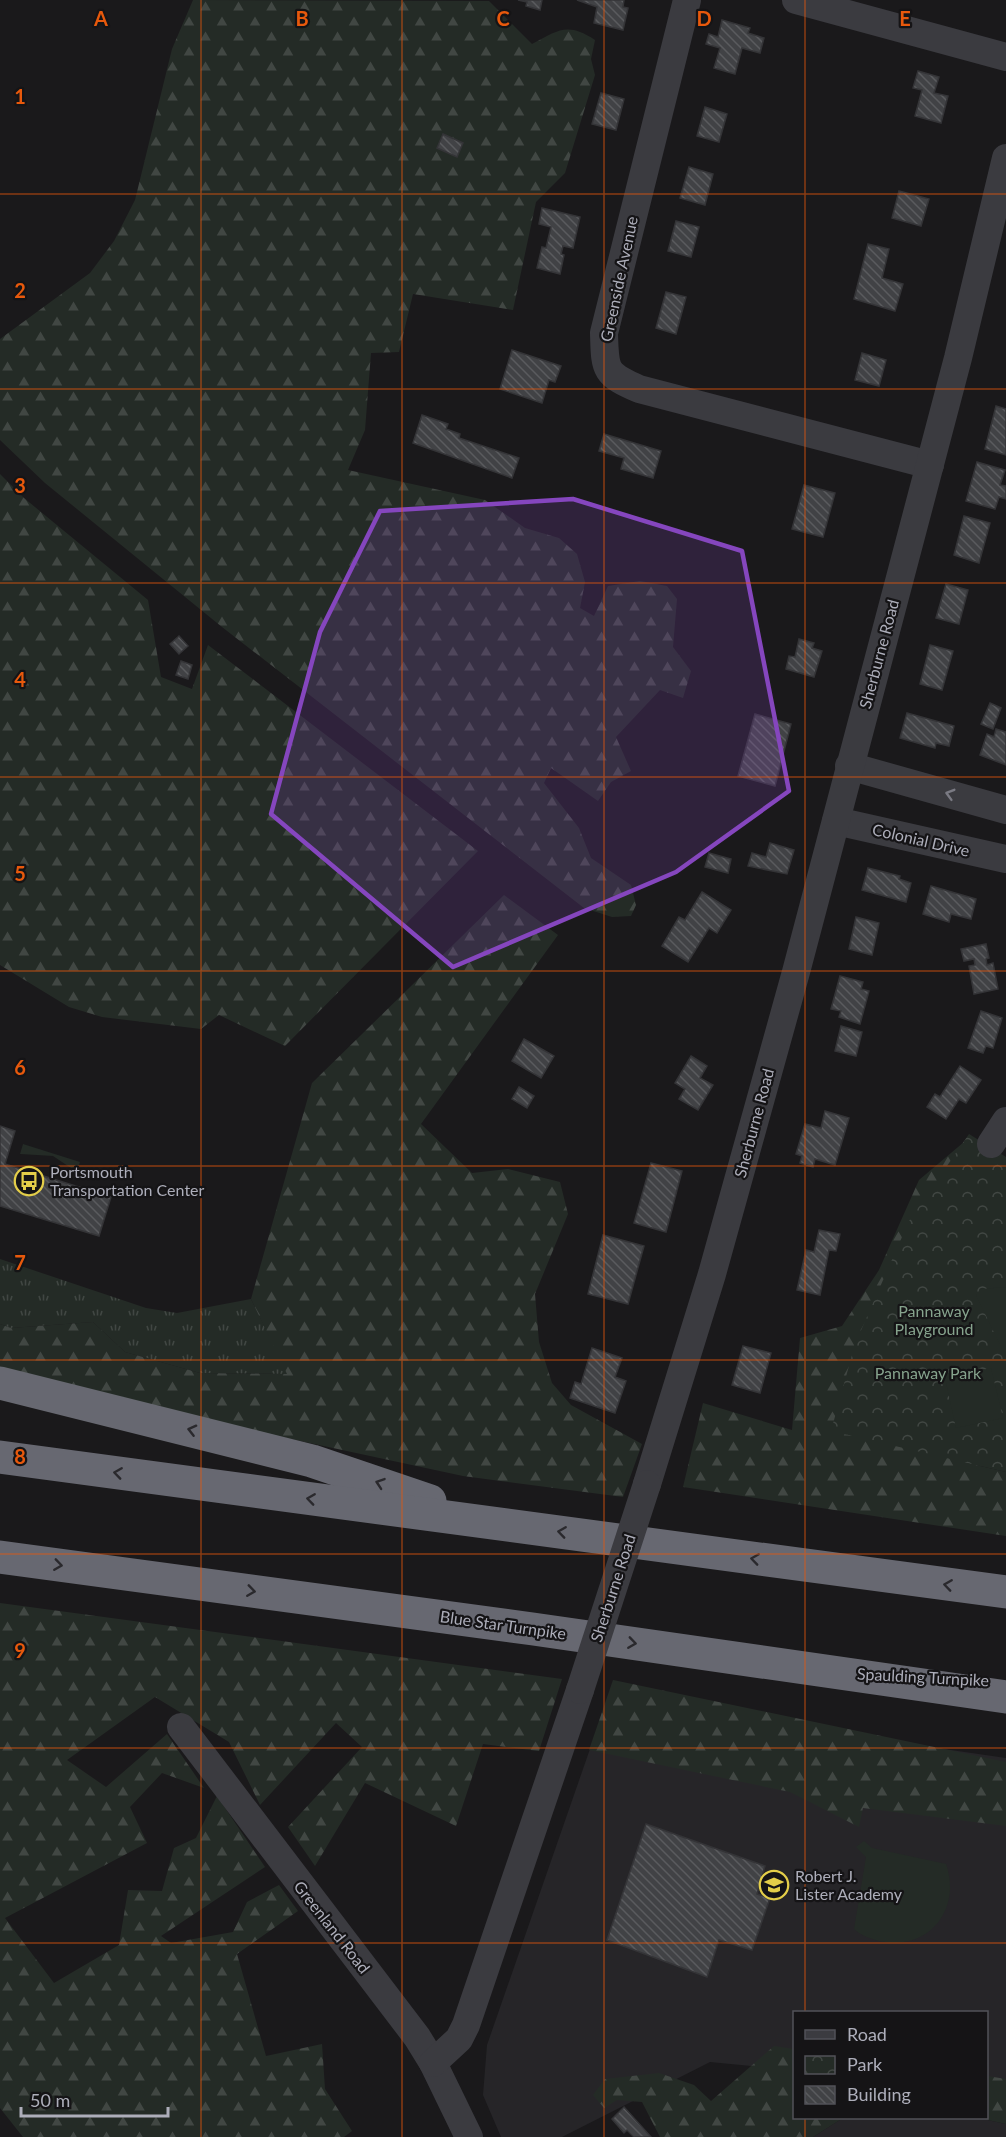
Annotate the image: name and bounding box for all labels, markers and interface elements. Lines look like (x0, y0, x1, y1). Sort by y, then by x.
text: A (93, 6, 108, 30)
text: B (295, 6, 309, 30)
text: C (496, 6, 510, 30)
text: D (696, 6, 712, 30)
text: E (899, 6, 911, 30)
text: 1 (14, 84, 26, 108)
street label: Greenside Avenue (596, 215, 641, 343)
text: 2 (14, 278, 26, 302)
text: 3 (14, 473, 26, 497)
street label: Sherburne Road (855, 597, 902, 711)
text: 4 (14, 667, 26, 691)
one-way arrow (945, 789, 955, 802)
street label: Colonial Drive (871, 819, 972, 860)
text: 5 (14, 861, 26, 885)
text: 6 (14, 1055, 26, 1079)
street label: Sherburne Road (730, 1066, 777, 1180)
place label: Portsmouth Transportation Center (50, 1162, 205, 1199)
bus stop icon: Portsmouth Transportation Center (13, 1165, 45, 1197)
text: 7 (14, 1250, 26, 1274)
park label: Pannaway Playground (895, 1301, 973, 1338)
park label: Pannaway Park (875, 1363, 982, 1382)
one-way arrow (187, 1425, 197, 1438)
text: 8 (14, 1444, 26, 1468)
one-way arrow (114, 1467, 123, 1479)
one-way arrow (375, 1478, 386, 1490)
one-way arrow (307, 1493, 316, 1505)
one-way arrow (557, 1527, 566, 1539)
street label: Sherburne Road (586, 1531, 639, 1644)
one-way arrow (750, 1553, 759, 1565)
one-way arrow (53, 1559, 63, 1571)
one-way arrow (943, 1579, 953, 1591)
one-way arrow (247, 1585, 256, 1597)
street label: Blue Star Turnpike (439, 1606, 567, 1643)
one-way arrow (627, 1636, 636, 1648)
text: 9 (14, 1638, 26, 1662)
street label: Spaulding Turnpike (857, 1664, 990, 1689)
place label: Robert J. Lister Academy (795, 1866, 903, 1903)
school or university icon: Robert J. Lister Academy (758, 1869, 790, 1901)
street label: Greenland Road (290, 1877, 374, 1977)
legend (793, 2011, 988, 2119)
text: Road (847, 2023, 887, 2045)
text: Park (847, 2053, 883, 2075)
scale bar (21, 2080, 168, 2118)
text: Building (847, 2083, 911, 2105)
text: 50 m (30, 2089, 70, 2111)

